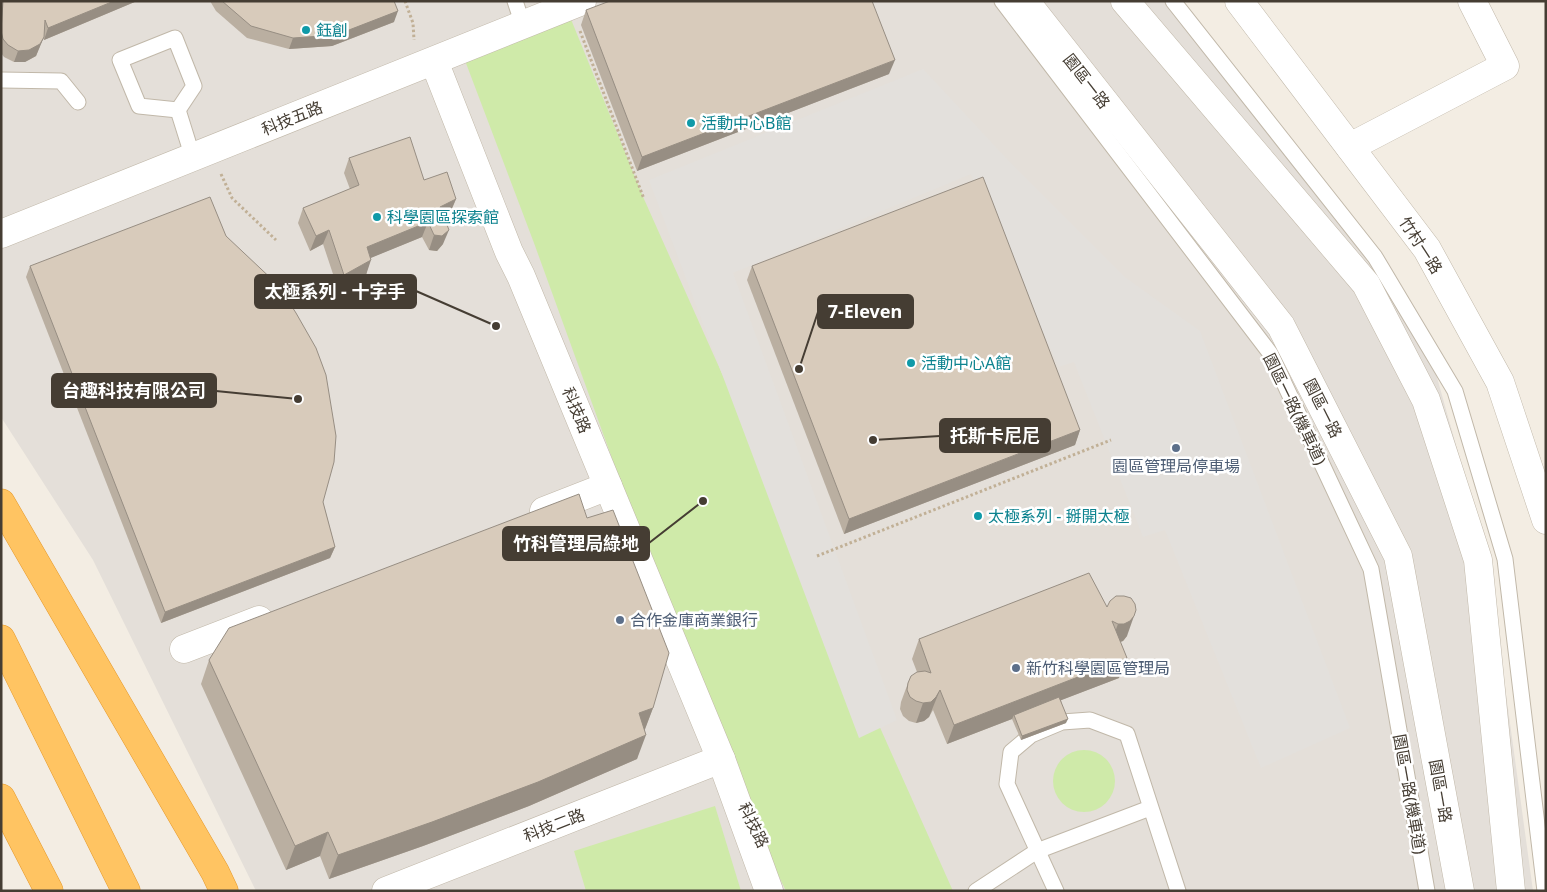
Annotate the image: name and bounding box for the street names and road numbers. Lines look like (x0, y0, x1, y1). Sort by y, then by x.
street label: 園區一路 (1059, 49, 1115, 113)
street label: 科技五路 (258, 96, 326, 140)
street label: 竹村一路 (1394, 212, 1448, 278)
street label: 園區一路(機車道) (1258, 350, 1332, 469)
street label: 園區一路 (1299, 374, 1347, 442)
street label: 科技路 (557, 384, 597, 436)
street label: 園區一路(機車道) (1389, 732, 1431, 856)
street label: 園區一路 (1425, 758, 1457, 824)
street label: 科技路 (734, 799, 774, 851)
street label: 科技二路 (520, 803, 588, 847)

